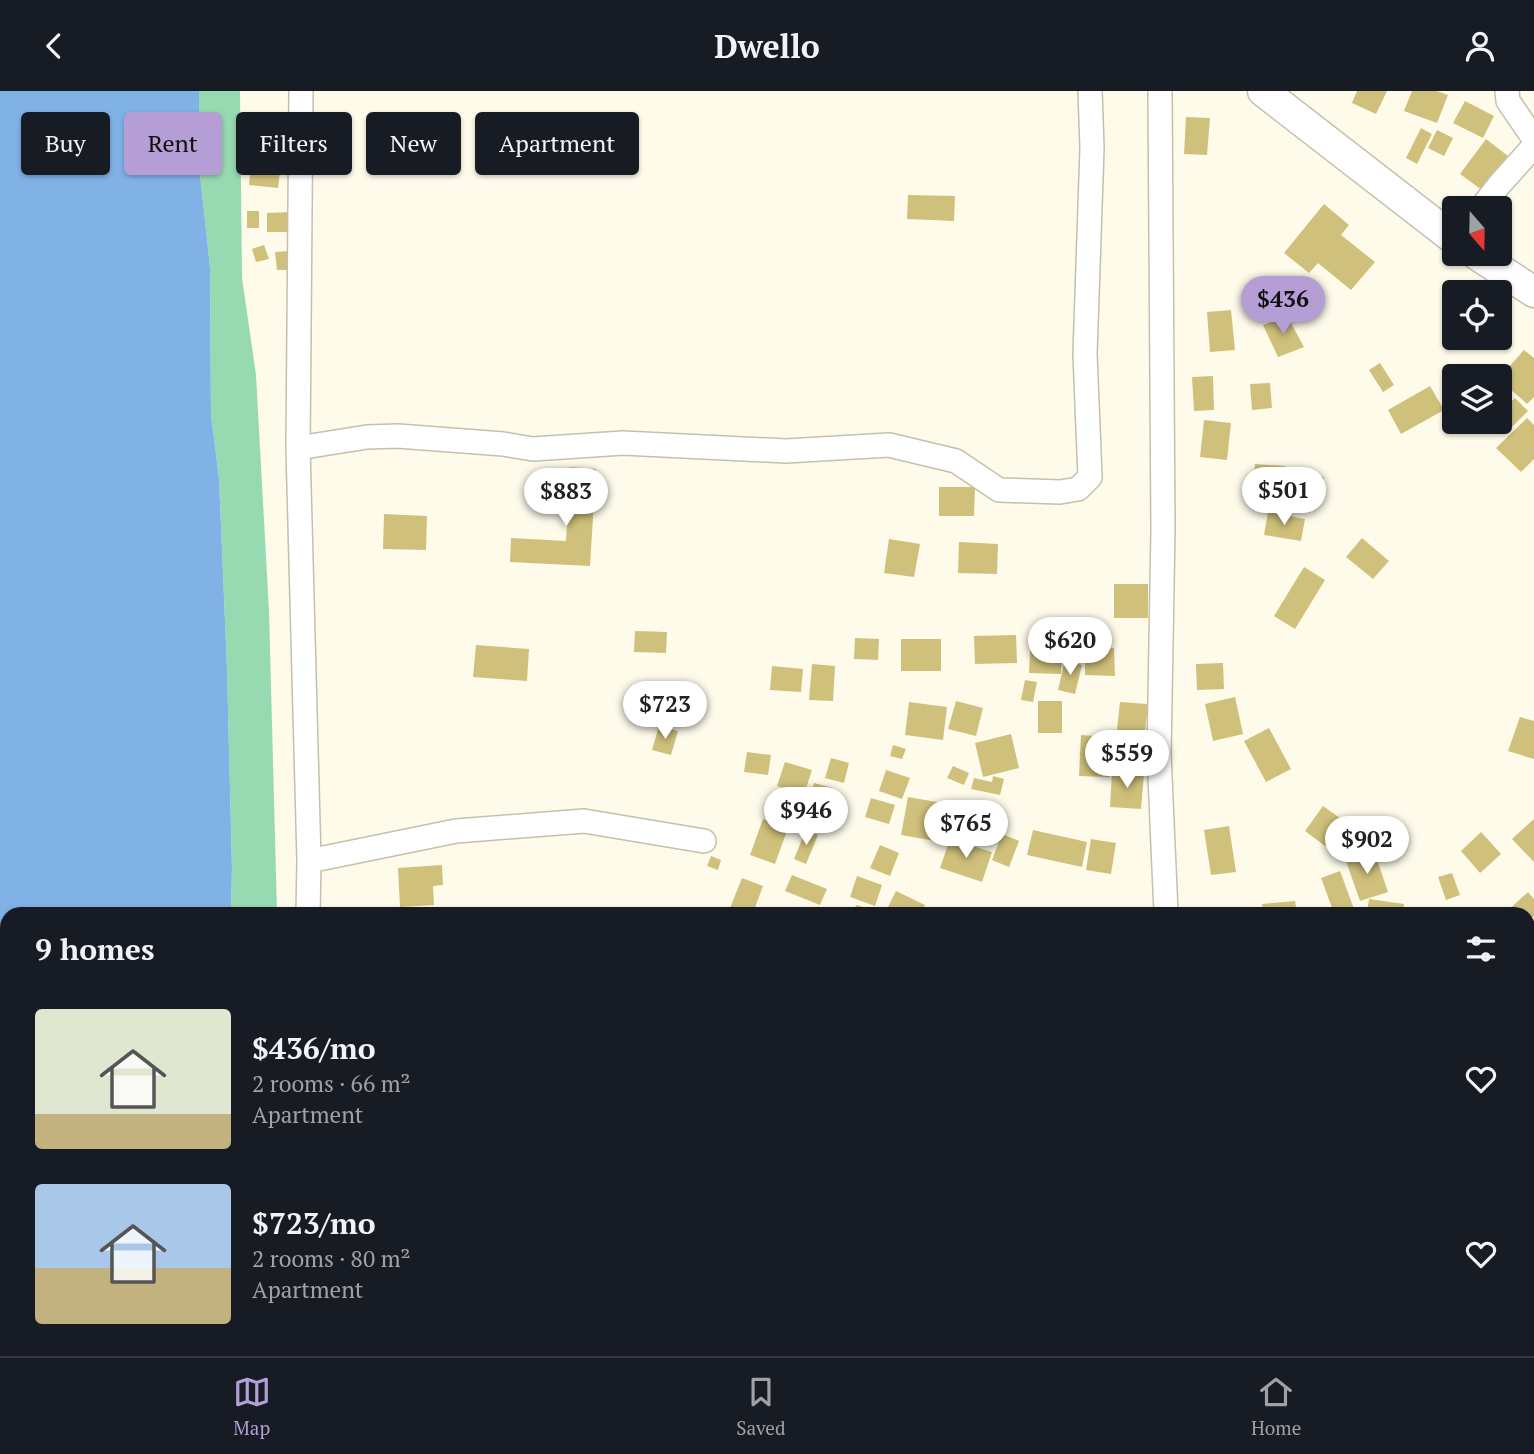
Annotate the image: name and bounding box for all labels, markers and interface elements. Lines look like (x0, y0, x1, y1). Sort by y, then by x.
text: Dwello (714, 25, 820, 67)
icon: back (35, 27, 73, 65)
icon: person (1461, 27, 1499, 65)
chip: Buy (21, 112, 110, 175)
chip: Rent (124, 112, 222, 175)
chip: Filters (236, 112, 352, 175)
chip: New (366, 112, 461, 175)
chip: Apartment (475, 112, 639, 175)
north arrow (1442, 196, 1512, 266)
map controls (1442, 196, 1512, 434)
pin: $436 (1242, 277, 1324, 336)
button: locate (1442, 280, 1512, 350)
text: $436 (1257, 283, 1309, 314)
button: layers (1442, 364, 1512, 434)
pin: $501 (1243, 467, 1325, 527)
pin: $883 (525, 469, 607, 528)
text: $501 (1258, 474, 1310, 505)
text: $883 (540, 475, 592, 506)
pin: $620 (1029, 617, 1111, 677)
text: $620 (1044, 624, 1096, 655)
pin: $723 (624, 681, 706, 741)
text: $723 (639, 688, 691, 719)
pin: $559 (1086, 731, 1168, 790)
text: $559 (1101, 737, 1153, 768)
pin: $946 (765, 787, 847, 847)
text: $946 (780, 794, 832, 825)
pin: $765 (925, 801, 1007, 860)
text: $765 (940, 807, 992, 838)
pin: $902 (1326, 817, 1408, 876)
text: $902 (1341, 823, 1393, 854)
text: 9 homes (35, 929, 154, 969)
icon: filters (1462, 930, 1500, 968)
text: $436/mo (252, 1028, 376, 1068)
icon: home (91, 1037, 175, 1121)
icon: heart (1462, 1060, 1500, 1098)
text: 2 rooms · 66 m² (252, 1068, 411, 1099)
text: Apartment (252, 1099, 363, 1130)
text: $723/mo (252, 1203, 376, 1243)
icon: home (91, 1212, 175, 1296)
icon: heart (1462, 1235, 1500, 1273)
text: 2 rooms · 80 m² (252, 1243, 411, 1274)
text: Apartment (252, 1274, 363, 1305)
tab: Map (233, 1373, 271, 1440)
tab: Saved (736, 1373, 785, 1440)
tab: Home (1251, 1373, 1301, 1440)

